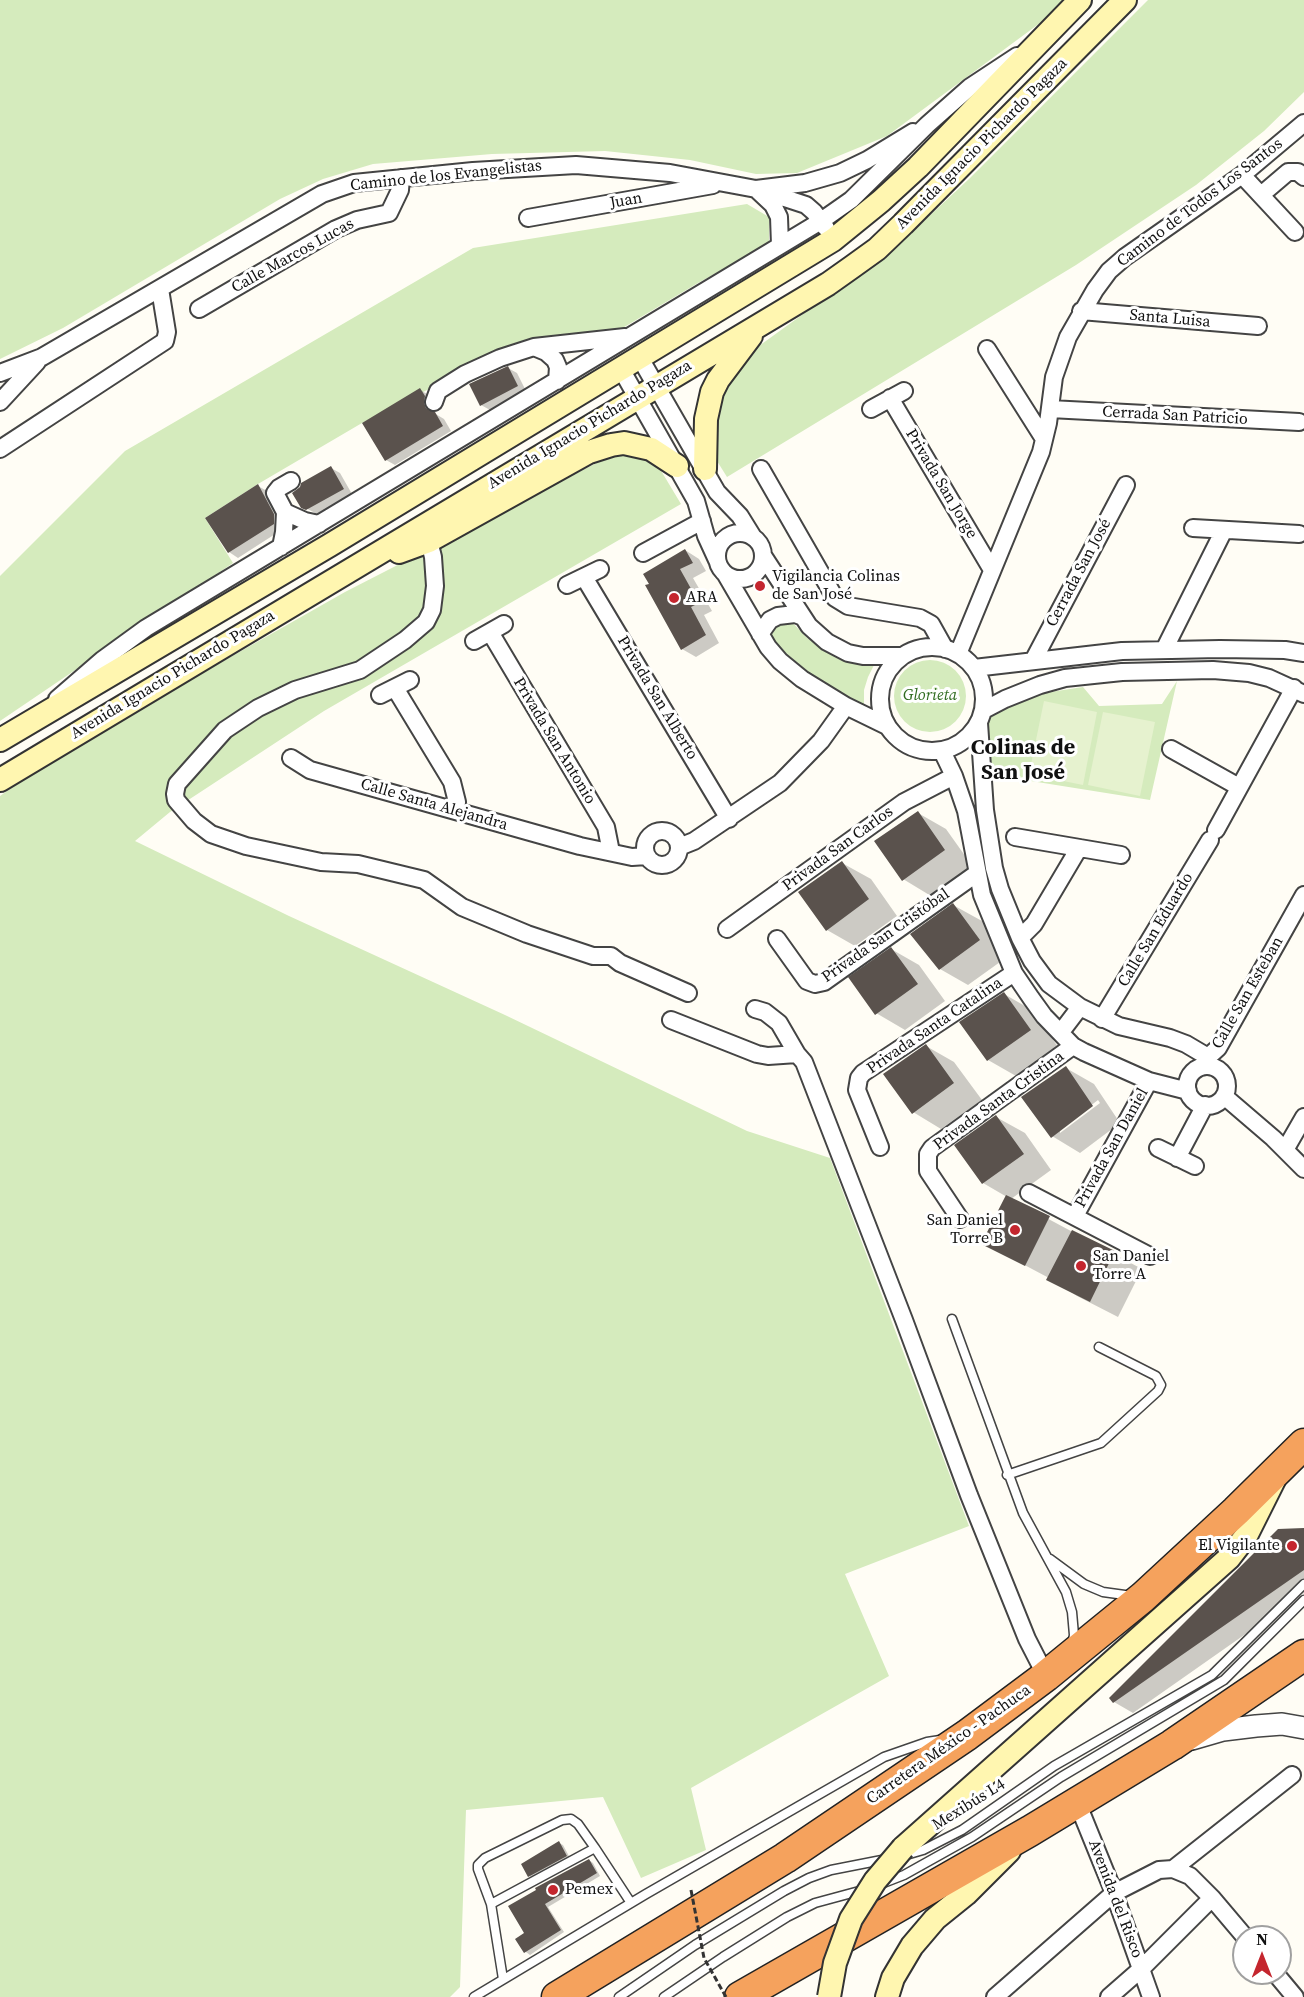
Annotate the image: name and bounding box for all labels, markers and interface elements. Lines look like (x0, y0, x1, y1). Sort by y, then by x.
street label: Avenida Ignacio Pichardo Pagaza (892, 54, 1072, 234)
street label: Camino de Todos Los Santos (1113, 135, 1287, 271)
street label: Camino de los Evangelistas (349, 156, 543, 196)
street label: Juan (608, 189, 644, 213)
street label: Calle Marcos Lucas (228, 214, 358, 298)
street label: Santa Luisa (1129, 306, 1211, 332)
street label: Avenida Ignacio Pichardo Pagaza (485, 356, 695, 494)
street label: Cerrada San Patricio (1102, 403, 1248, 429)
street label: Privada San Jorge (901, 426, 981, 542)
street label: Cerrada San José (1042, 516, 1116, 630)
place label: Vigilancia Colinas de San José (772, 567, 900, 605)
marker: Vigilancia Colinas de San José (753, 579, 767, 593)
place label: ARA (686, 588, 718, 608)
marker: ARA (667, 591, 681, 605)
street label: Avenida Ignacio Pichardo Pagaza (68, 606, 278, 744)
street label: Privada San Alberto (613, 633, 701, 763)
street label: Privada San Antonio (509, 674, 599, 808)
park label: Glorieta (903, 686, 957, 706)
district label: Colinas de San José (971, 735, 1075, 786)
street label: Calle Santa Alejandra (358, 775, 510, 835)
street label: Privada San Carlos (779, 802, 897, 896)
street label: Calle San Eduardo (1114, 869, 1198, 991)
street label: Privada San Cristóbal (818, 885, 954, 987)
street label: Calle San Esteban (1208, 934, 1288, 1052)
street label: Privada Santa Catalina (864, 974, 1006, 1078)
street label: Privada Santa Cristina (930, 1047, 1068, 1155)
street label: Privada San Daniel (1071, 1085, 1153, 1211)
place label: San Daniel Torre B (927, 1211, 1003, 1249)
marker: San Daniel Torre B (1008, 1223, 1022, 1237)
place label: San Daniel Torre A (1093, 1247, 1169, 1285)
marker: San Daniel Torre A (1074, 1259, 1088, 1273)
place label: El Vigilante (1198, 1536, 1280, 1556)
marker: El Vigilante (1285, 1539, 1299, 1553)
street label: Carretera México - Pachuca (863, 1681, 1035, 1809)
street label: Mexibús L4 (929, 1775, 1009, 1835)
street label: Avenida del Risco (1084, 1837, 1146, 1961)
place label: Pemex (565, 1880, 613, 1900)
marker: Pemex (546, 1883, 560, 1897)
north arrow (1232, 1925, 1292, 1985)
text: N (1256, 1928, 1268, 1950)

